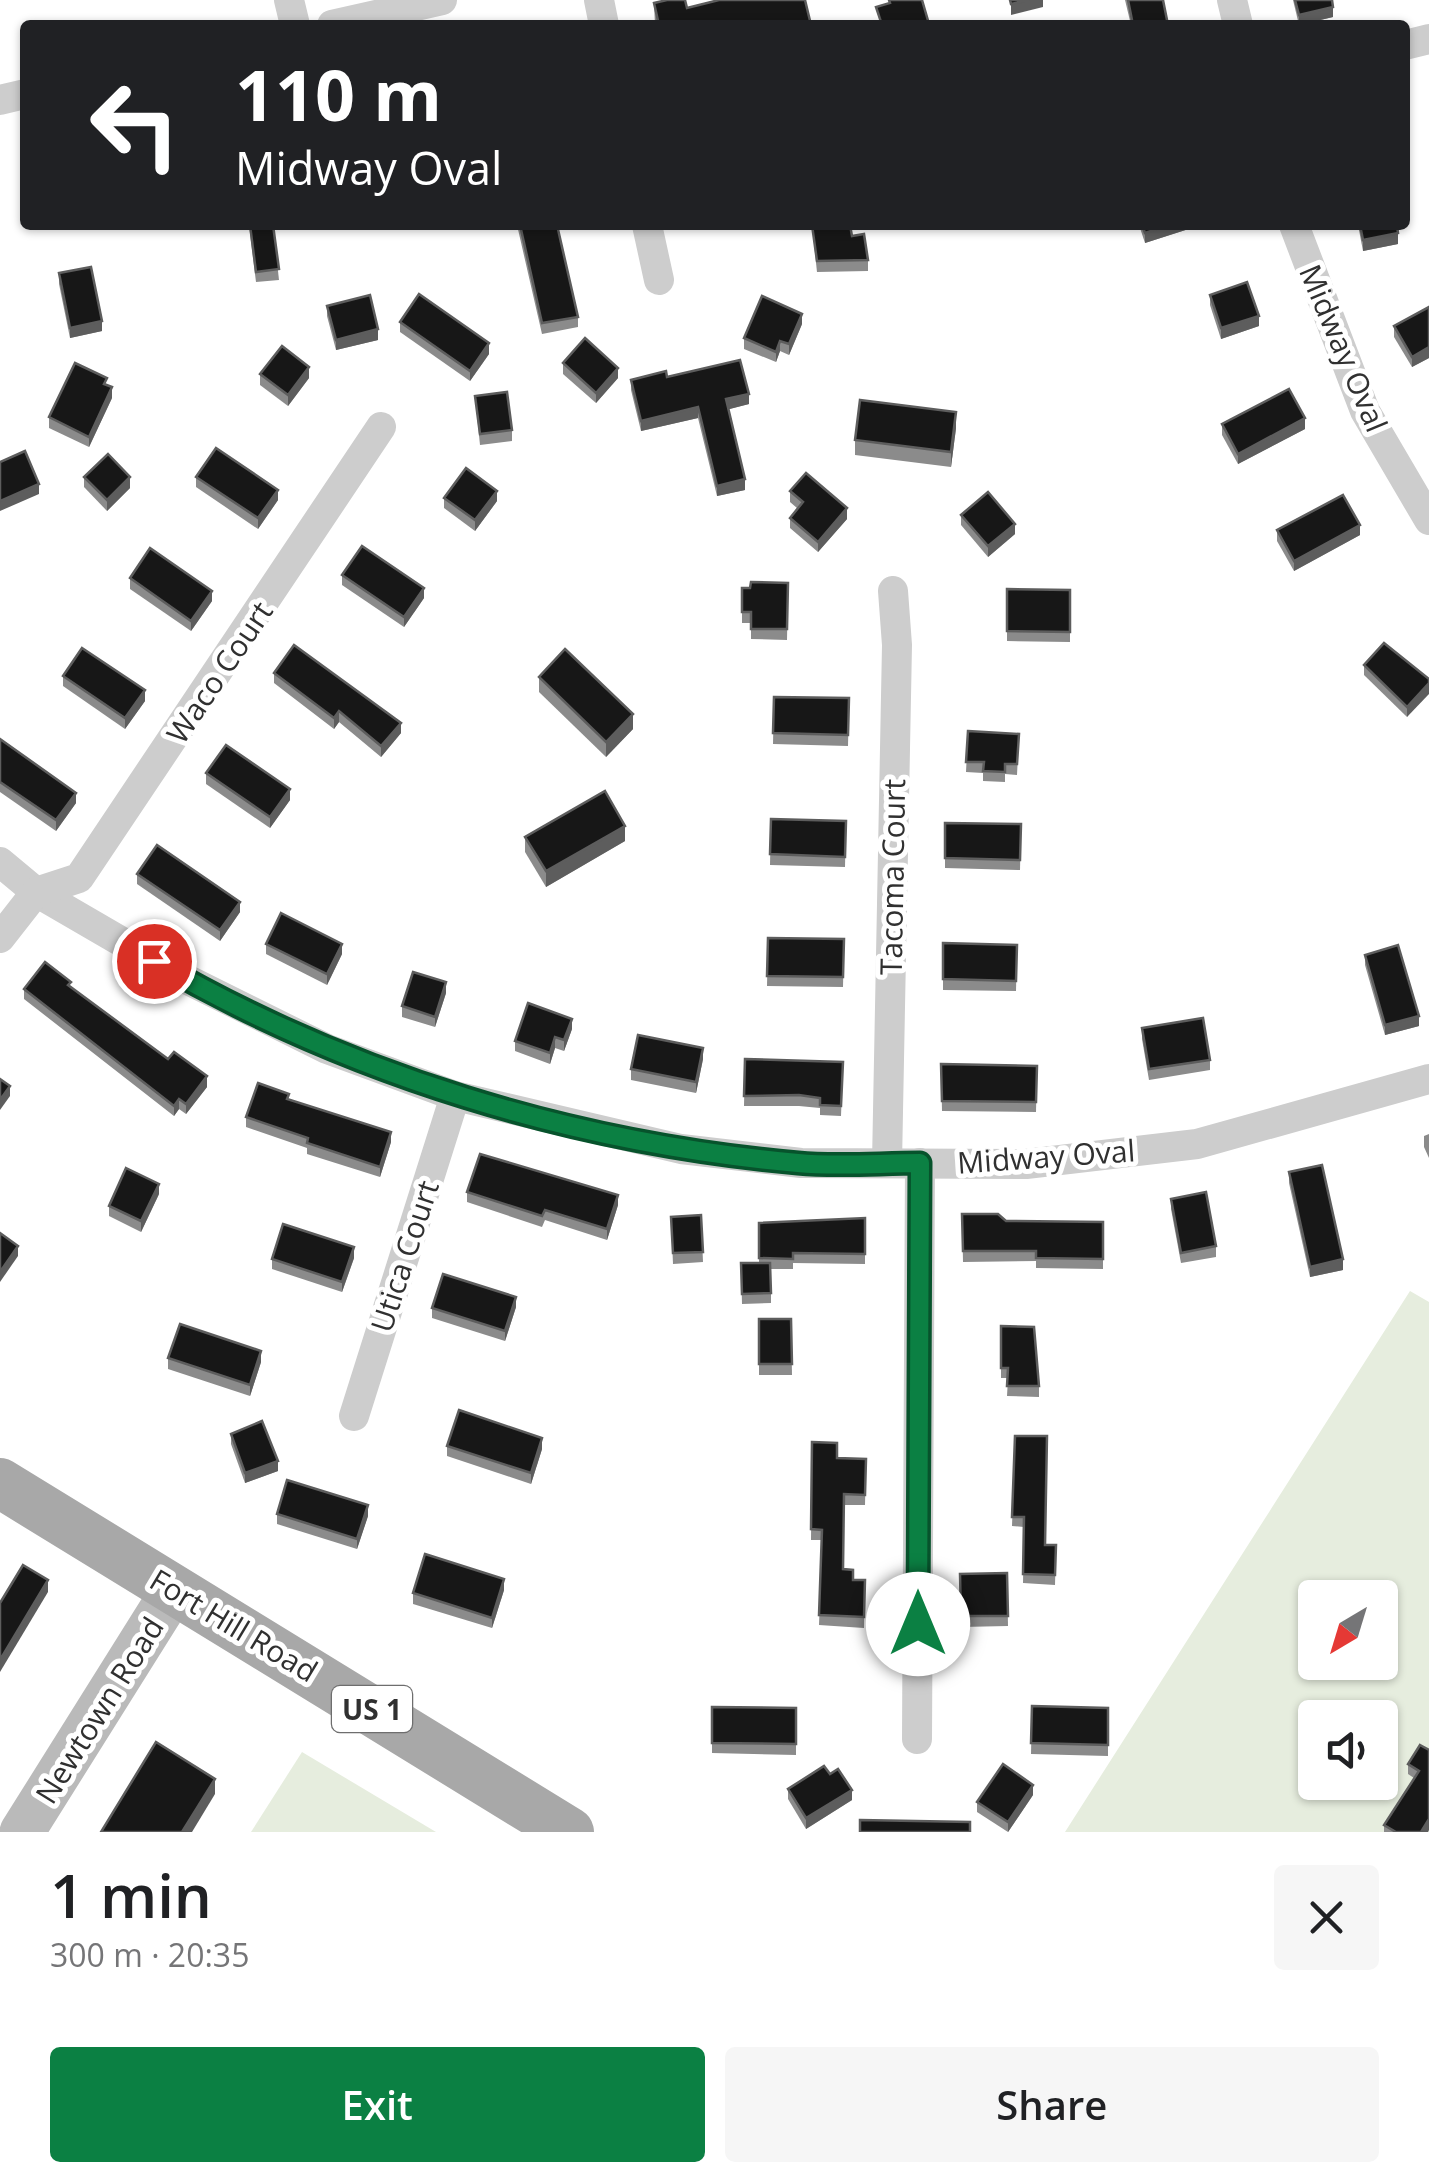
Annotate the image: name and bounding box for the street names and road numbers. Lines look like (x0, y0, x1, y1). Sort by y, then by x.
street label: Midway Oval (1290, 258, 1398, 438)
street label: Waco Court (156, 593, 282, 751)
street label: Tacoma Court (870, 779, 914, 975)
street label: Midway Oval (956, 1129, 1136, 1183)
street label: Utica Court (360, 1175, 448, 1337)
street label: Fort Hill Road (143, 1559, 325, 1691)
street label: Newtown Road (25, 1609, 173, 1811)
road number: US 1 (332, 1686, 412, 1732)

